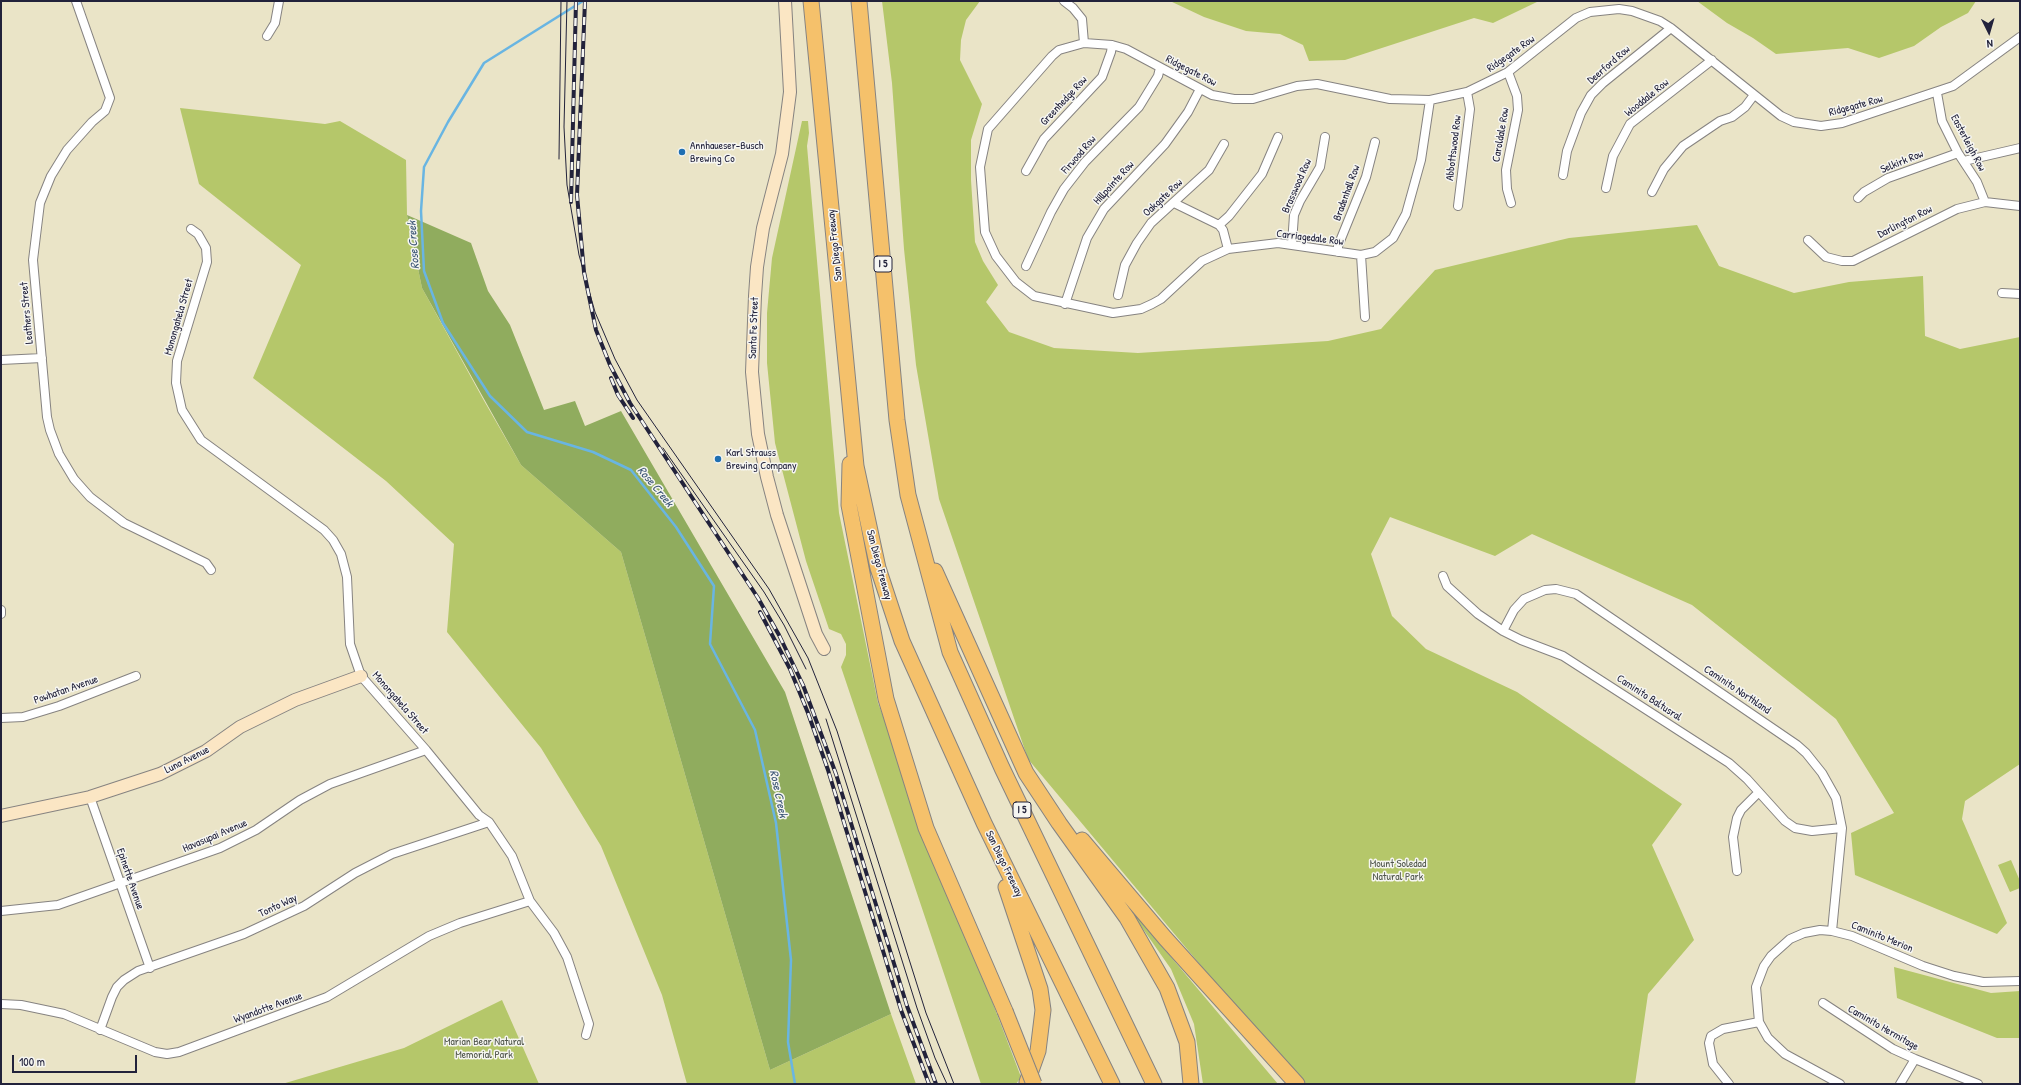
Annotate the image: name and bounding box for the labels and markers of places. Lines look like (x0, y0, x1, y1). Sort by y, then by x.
place label: Annhaueser-Busch Brewing Co (690, 139, 763, 165)
marker: Annhaueser-Busch Brewing Co (677, 147, 687, 157)
place label: Karl Strauss Brewing Company (726, 446, 797, 472)
marker: Karl Strauss Brewing Company (713, 454, 723, 464)

